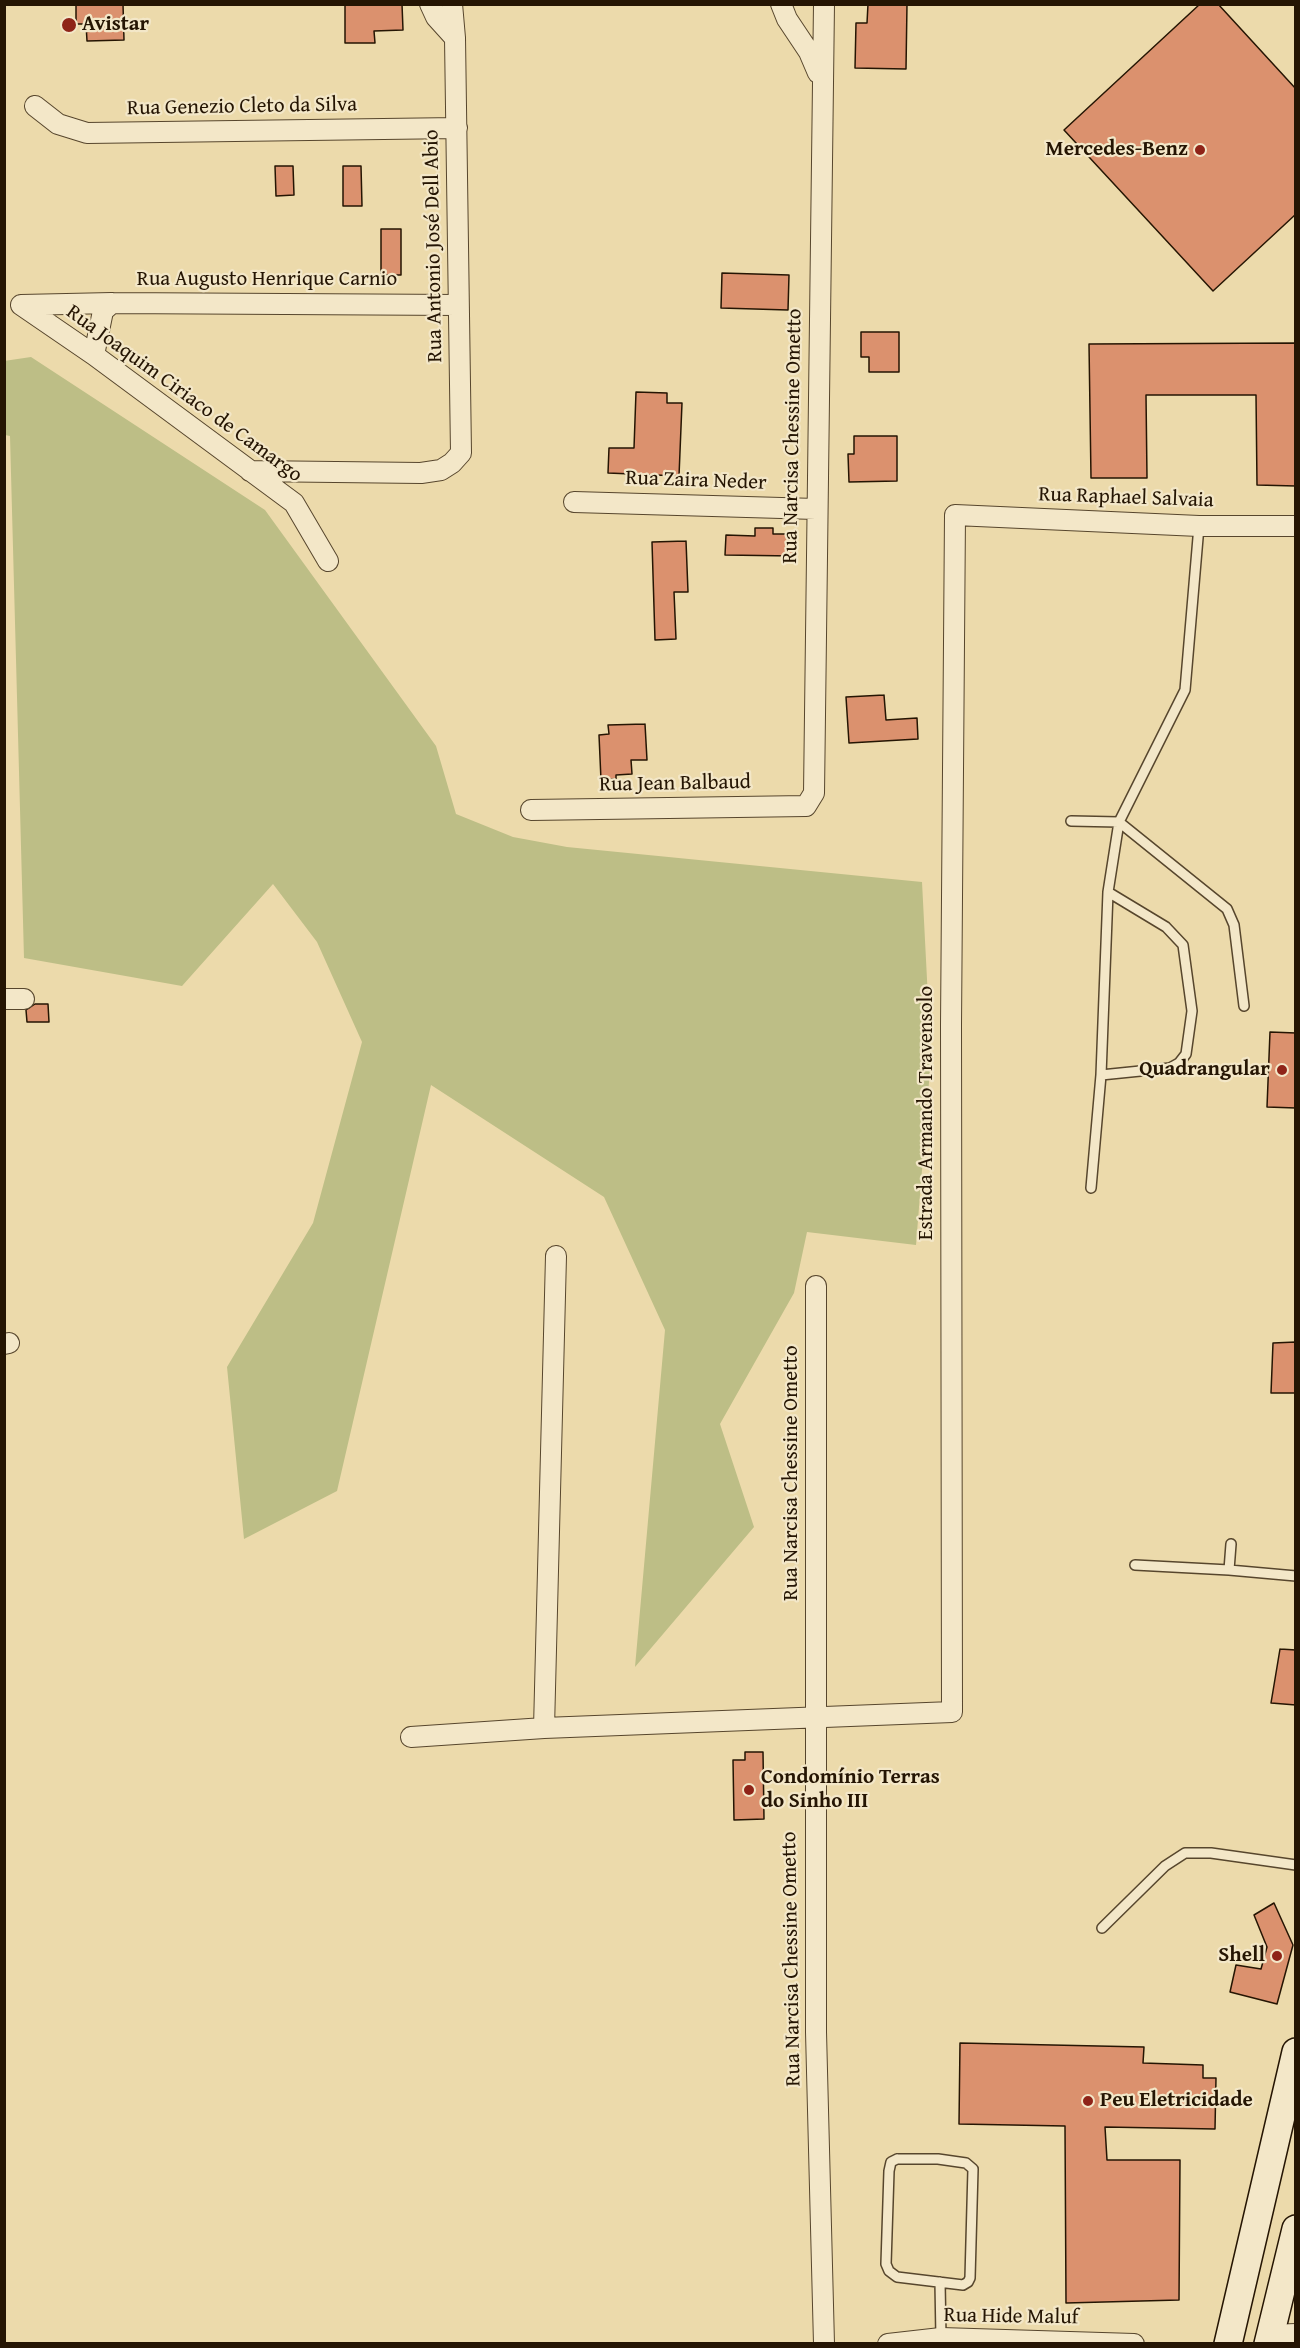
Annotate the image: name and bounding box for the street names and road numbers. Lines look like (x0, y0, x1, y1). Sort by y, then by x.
street label: Rua Genezio Cleto da Silva (127, 92, 357, 122)
street label: Rua Antonio José Dell Abio (419, 129, 449, 363)
street label: Rua Augusto Henrique Carnio (137, 267, 397, 293)
street label: Rua Joaquim Ciriaco de Camargo (61, 300, 307, 488)
street label: Rua Narcisa Chessine Ometto (778, 308, 808, 564)
street label: Rua Zaira Neder (625, 466, 767, 496)
street label: Rua Raphael Salvaia (1038, 482, 1214, 514)
street label: Rua Jean Balbaud (599, 770, 751, 798)
street label: Estrada Armando Travensolo (914, 986, 940, 1240)
street label: Rua Narcisa Chessine Ometto (779, 1345, 805, 1601)
street label: Rua Narcisa Chessine Ometto (777, 1831, 807, 2087)
street label: Rua Hide Maluf (943, 2303, 1079, 2331)

